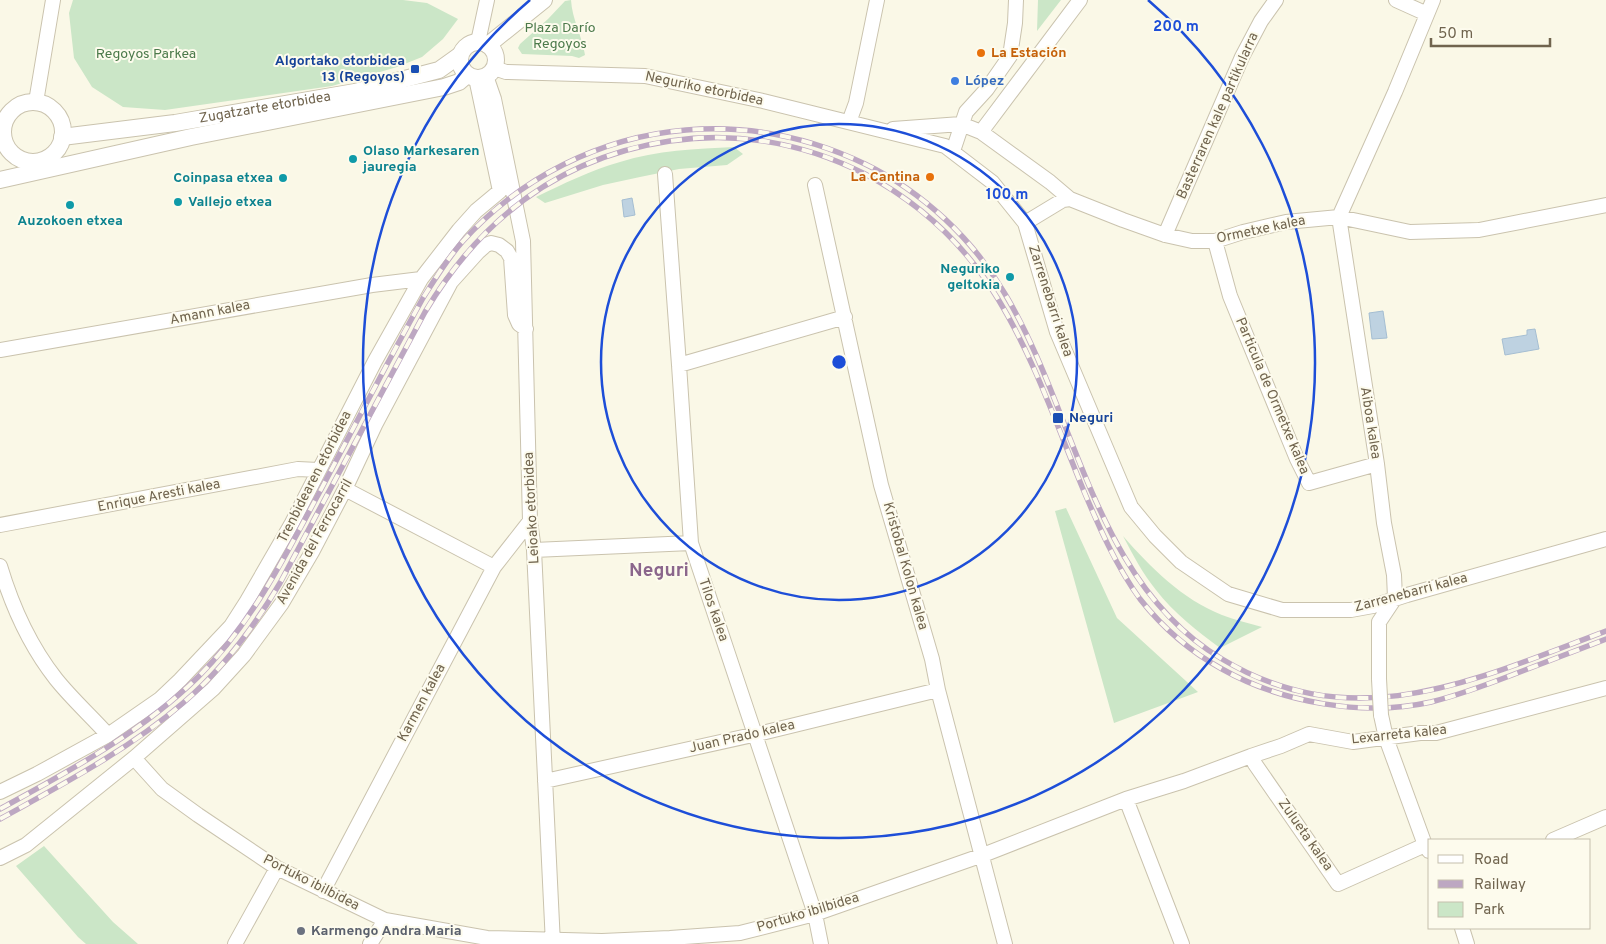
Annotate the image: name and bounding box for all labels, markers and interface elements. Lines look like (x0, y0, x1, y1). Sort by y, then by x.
scale bar (1431, 15, 1550, 47)
text: 200 m (1153, 18, 1199, 37)
park label: Plaza Darío Regoyos (524, 20, 596, 53)
text: 50 m (1438, 25, 1473, 44)
street label: Basterraren kale partikularra (1173, 30, 1263, 202)
place label: La Estación (991, 45, 1066, 62)
park label: Regoyos Parkea (96, 46, 196, 63)
marker: La Estación (975, 47, 987, 59)
place label: Algortako etorbidea 13 (Regoyos) (275, 53, 405, 86)
marker: Algortako etorbidea 13 (Regoyos) (409, 63, 421, 75)
street label: Neguriko etorbidea (643, 68, 765, 110)
place label: López (965, 73, 1004, 90)
marker: López (949, 75, 961, 87)
street label: Zugatzarte etorbidea (198, 88, 332, 127)
place label: Olaso Markesaren jauregia (362, 143, 480, 176)
marker: Olaso Markesaren jauregia (347, 153, 359, 165)
place label: La Cantina (851, 169, 920, 186)
place label: Coinpasa etxea (173, 170, 273, 187)
marker: La Cantina (924, 171, 936, 183)
marker: Coinpasa etxea (277, 172, 289, 184)
text: 100 m (986, 186, 1028, 205)
place label: Vallejo etxea (188, 194, 272, 211)
marker: Vallejo etxea (172, 196, 184, 208)
marker: Auzokoen etxea (64, 199, 76, 211)
street label: Ormetxe kalea (1215, 212, 1307, 248)
place label: Auzokoen etxea (17, 213, 123, 230)
street label: Zarrenebarri kalea (1024, 243, 1076, 359)
place label: Neguriko geltokia (940, 261, 1000, 294)
marker: Neguriko geltokia (1004, 271, 1016, 283)
street label: Amann kalea (169, 297, 251, 329)
street label: Particula de Ormetxe kalea (1231, 315, 1313, 477)
centre of rings (830, 353, 848, 371)
street label: Aiboa kalea (1356, 386, 1384, 460)
street label: Trenbidearen etorbidea (274, 408, 356, 546)
place label: Neguri (1069, 410, 1113, 427)
marker: Neguri (1051, 411, 1065, 425)
street label: Leioako etorbidea (521, 452, 543, 564)
street label: Enrique Aresti kalea (96, 476, 222, 516)
street label: Avenida del Ferrocarril (273, 476, 357, 608)
street label: Kristobal Kolon kalea (879, 500, 931, 632)
district label: Neguri (629, 559, 689, 583)
street label: Zarrenebarri kalea (1352, 570, 1470, 616)
street label: Tilos kalea (694, 576, 732, 644)
street label: Karmen kalea (394, 661, 450, 745)
street label: Juan Prado kalea (688, 717, 796, 757)
street label: Lexarreta kalea (1350, 722, 1448, 748)
street label: Zulueta kalea (1274, 795, 1336, 875)
legend (1428, 839, 1591, 929)
street label: Portuko ibilbidea (260, 851, 362, 915)
text: Road (1474, 851, 1509, 870)
text: Railway (1474, 876, 1526, 895)
street label: Portuko ibilbidea (755, 889, 861, 937)
text: Park (1474, 901, 1505, 920)
place label: Karmengo Andra Maria (311, 923, 462, 940)
marker: Karmengo Andra Maria (295, 925, 307, 937)

